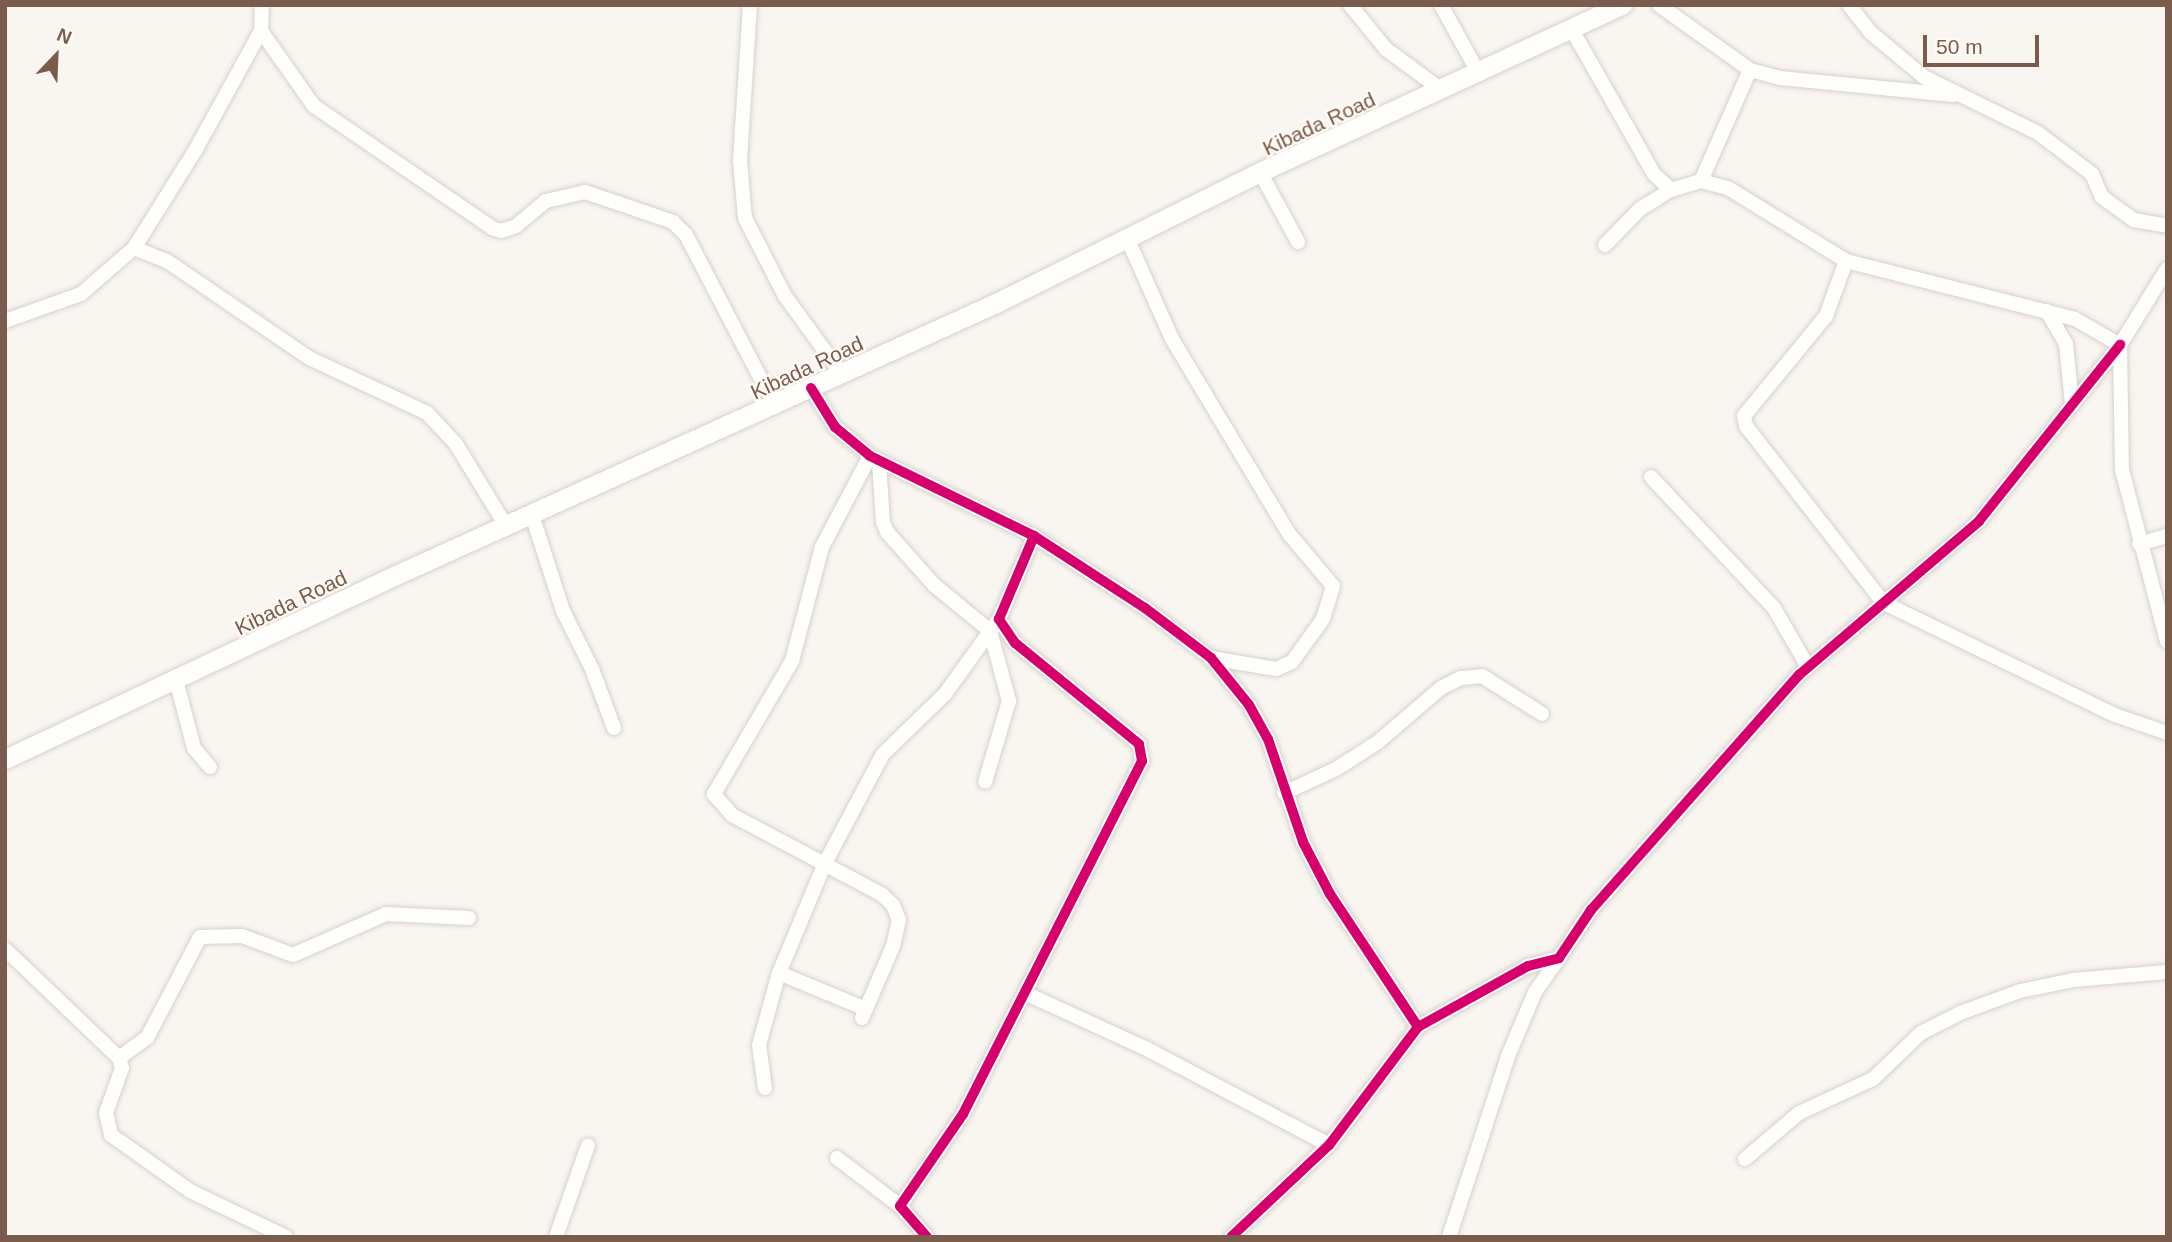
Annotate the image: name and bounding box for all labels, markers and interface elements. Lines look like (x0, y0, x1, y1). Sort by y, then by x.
north arrow (21, 21, 91, 91)
scale bar (1927, 21, 2042, 65)
text: N (54, 24, 75, 49)
text: 50 m (1936, 35, 1983, 58)
street label: Kibada Road (1259, 87, 1379, 161)
street label: Kibada Road (747, 331, 867, 405)
street label: Kibada Road (231, 565, 351, 641)

